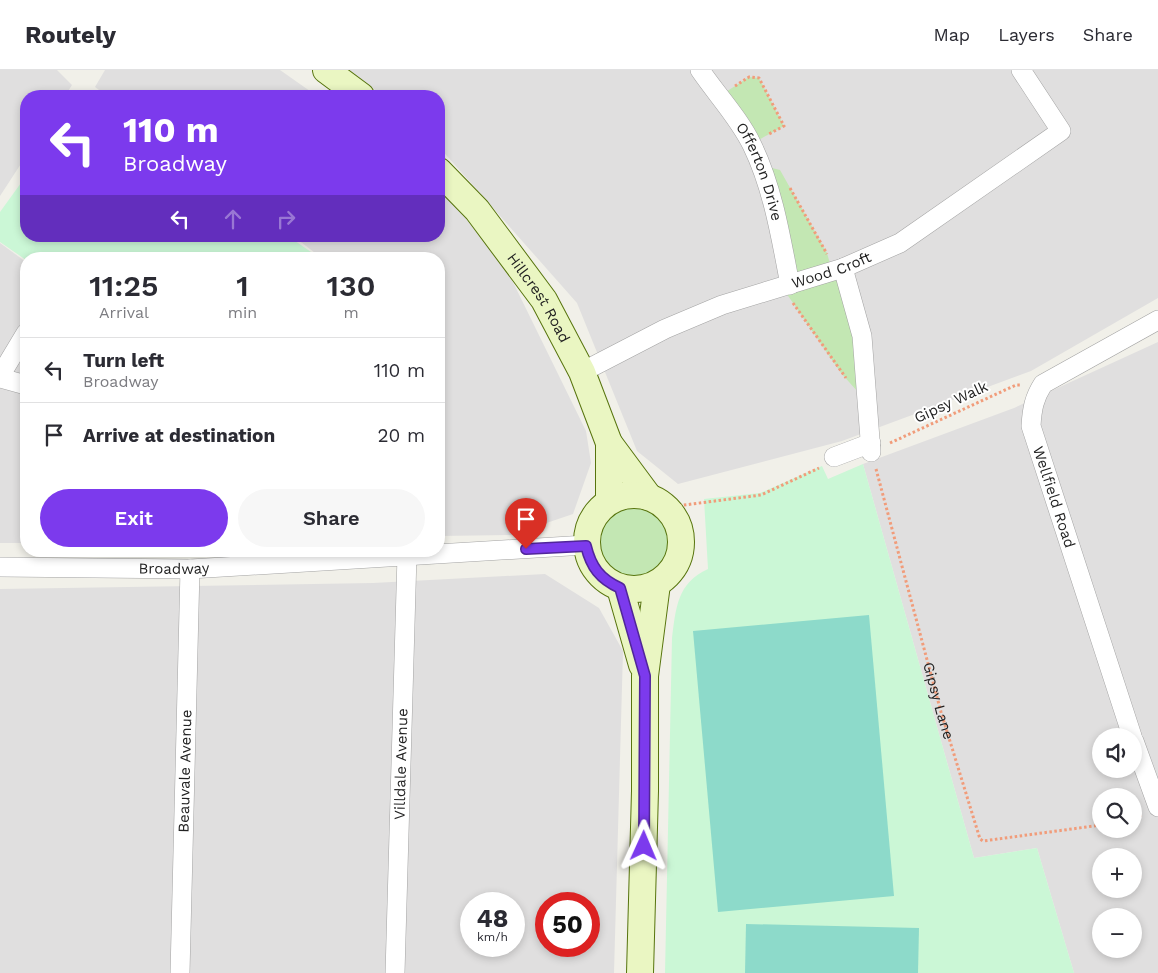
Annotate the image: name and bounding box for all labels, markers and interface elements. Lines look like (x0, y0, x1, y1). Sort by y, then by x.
text: Routely (25, 21, 116, 49)
text: Map (933, 24, 970, 45)
text: Layers (998, 24, 1055, 45)
text: Share (1083, 24, 1133, 45)
text: 110 m (123, 109, 219, 151)
icon: left (40, 110, 105, 175)
street label: Offerton Drive (732, 119, 786, 223)
text: Broadway (123, 151, 227, 176)
icon: left (166, 205, 194, 233)
icon: ahead (219, 205, 247, 233)
icon: right (272, 205, 300, 233)
street label: Wood Croft (789, 248, 874, 292)
street label: Hillcrest Road (503, 250, 574, 346)
text: 11:25 (89, 268, 158, 303)
text: 1 (236, 268, 249, 303)
text: 130 (326, 268, 376, 303)
text: Arrival (99, 303, 149, 322)
text: min (228, 303, 257, 322)
text: m (343, 303, 359, 322)
text: Turn left (83, 349, 164, 372)
icon: left (40, 356, 68, 384)
text: 110 m (374, 359, 425, 382)
text: Broadway (83, 372, 158, 391)
street label: Gipsy Walk (911, 377, 991, 427)
icon: arrive (40, 421, 68, 449)
text: Arrive at destination (83, 424, 275, 447)
text: 20 m (378, 424, 425, 447)
street label: Wellfield Road (1029, 444, 1079, 550)
button: Exit (40, 489, 228, 547)
button: Share (238, 489, 425, 547)
pin (505, 498, 547, 549)
icon: arrive (512, 505, 540, 533)
street label: Broadway (138, 559, 210, 578)
street label: Gipsy Lane (919, 660, 958, 742)
street label: Villdale Avenue (390, 708, 412, 820)
street label: Beauvale Avenue (174, 709, 196, 833)
map controls (1092, 728, 1142, 958)
button: sound (1092, 728, 1142, 778)
button: search (1092, 788, 1142, 838)
position arrow (617, 819, 669, 871)
button: + (1092, 848, 1142, 898)
speed limit sign: 50 (535, 892, 600, 957)
text: 48 (477, 904, 508, 933)
button: − (1092, 908, 1142, 958)
text: km/h (477, 930, 508, 944)

